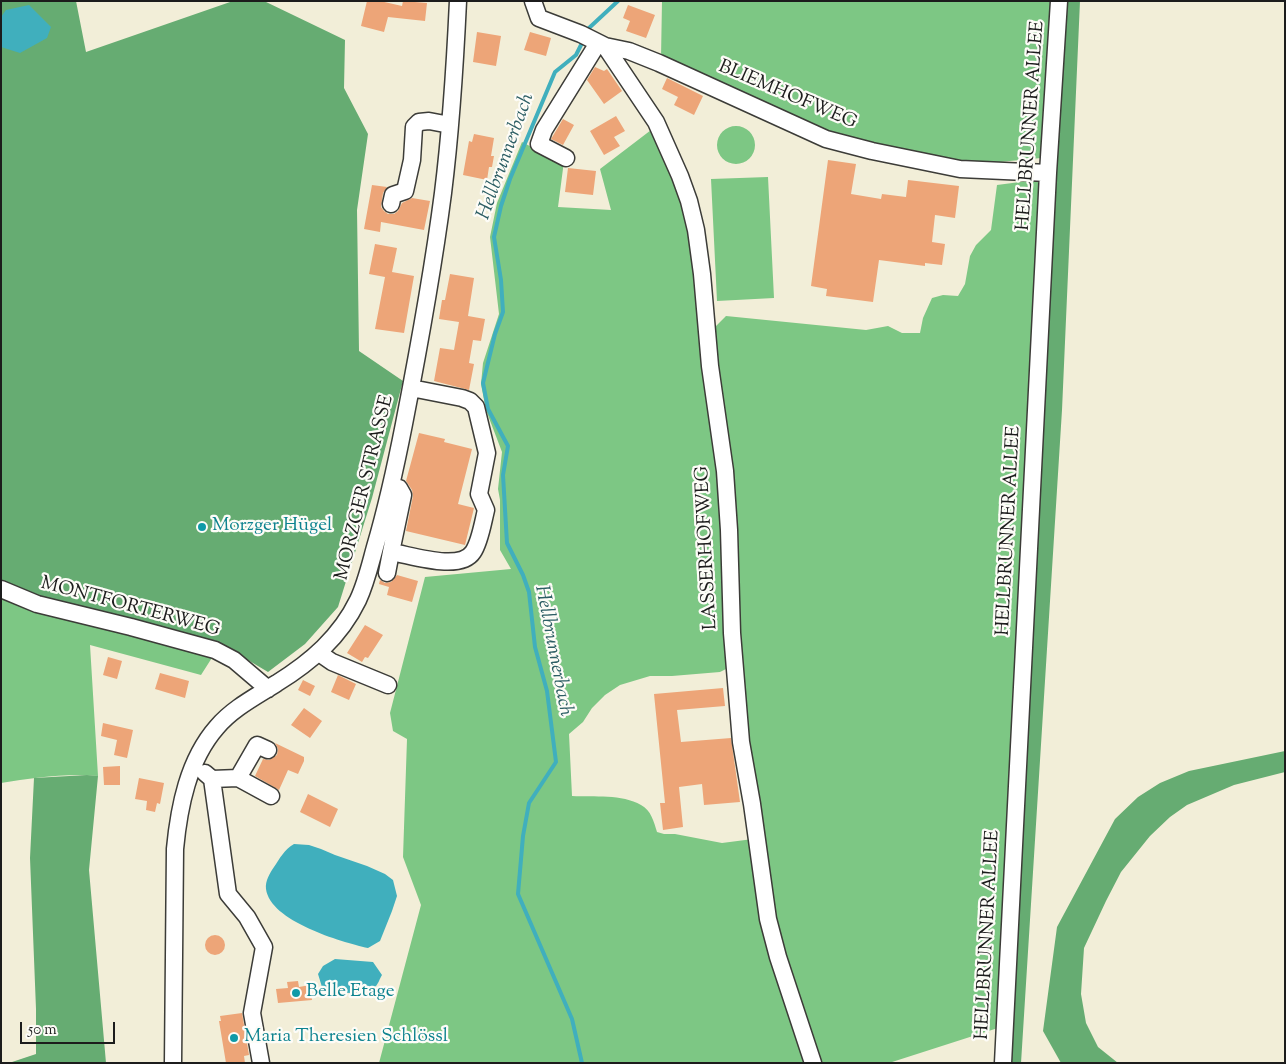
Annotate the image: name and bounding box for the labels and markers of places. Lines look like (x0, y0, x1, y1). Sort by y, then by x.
place label: Morzger Hügel (212, 516, 332, 538)
marker: Morzger Hügel (196, 521, 208, 533)
place label: Belle Etage (306, 982, 395, 1004)
marker: Belle Etage (290, 987, 302, 999)
place label: Maria Theresien Schlössl (244, 1027, 448, 1049)
marker: Maria Theresien Schlössl (228, 1032, 240, 1044)

